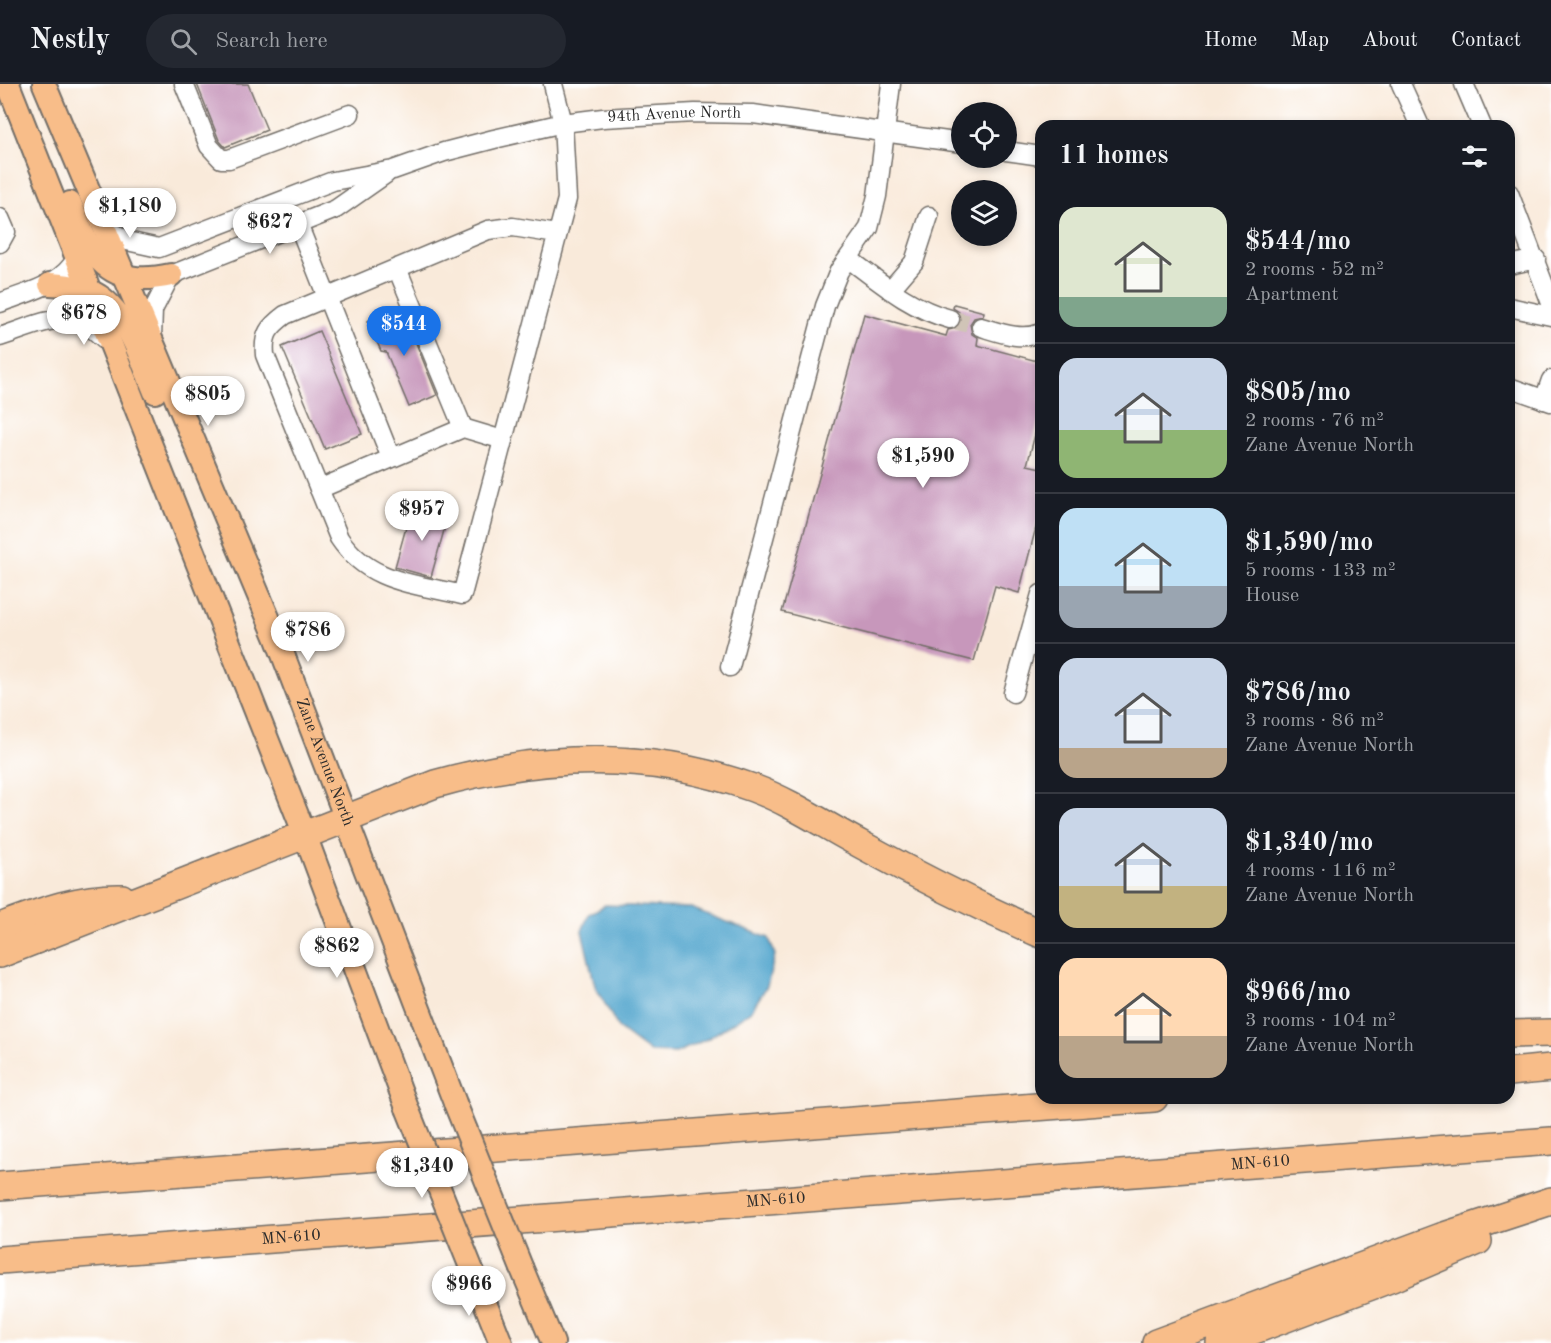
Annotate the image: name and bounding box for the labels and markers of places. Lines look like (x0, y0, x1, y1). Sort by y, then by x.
pin: $1,180 (81, 188, 179, 239)
pin: $627 (234, 204, 306, 255)
pin: $678 (48, 295, 120, 346)
pin: $544 (368, 306, 440, 357)
pin: $805 (172, 376, 244, 427)
pin: $1,590 (874, 438, 972, 489)
pin: $957 (386, 491, 458, 542)
pin: $786 (272, 612, 344, 663)
pin: $862 (301, 928, 373, 979)
pin: $1,340 (373, 1148, 471, 1199)
pin: $966 (433, 1266, 505, 1317)

